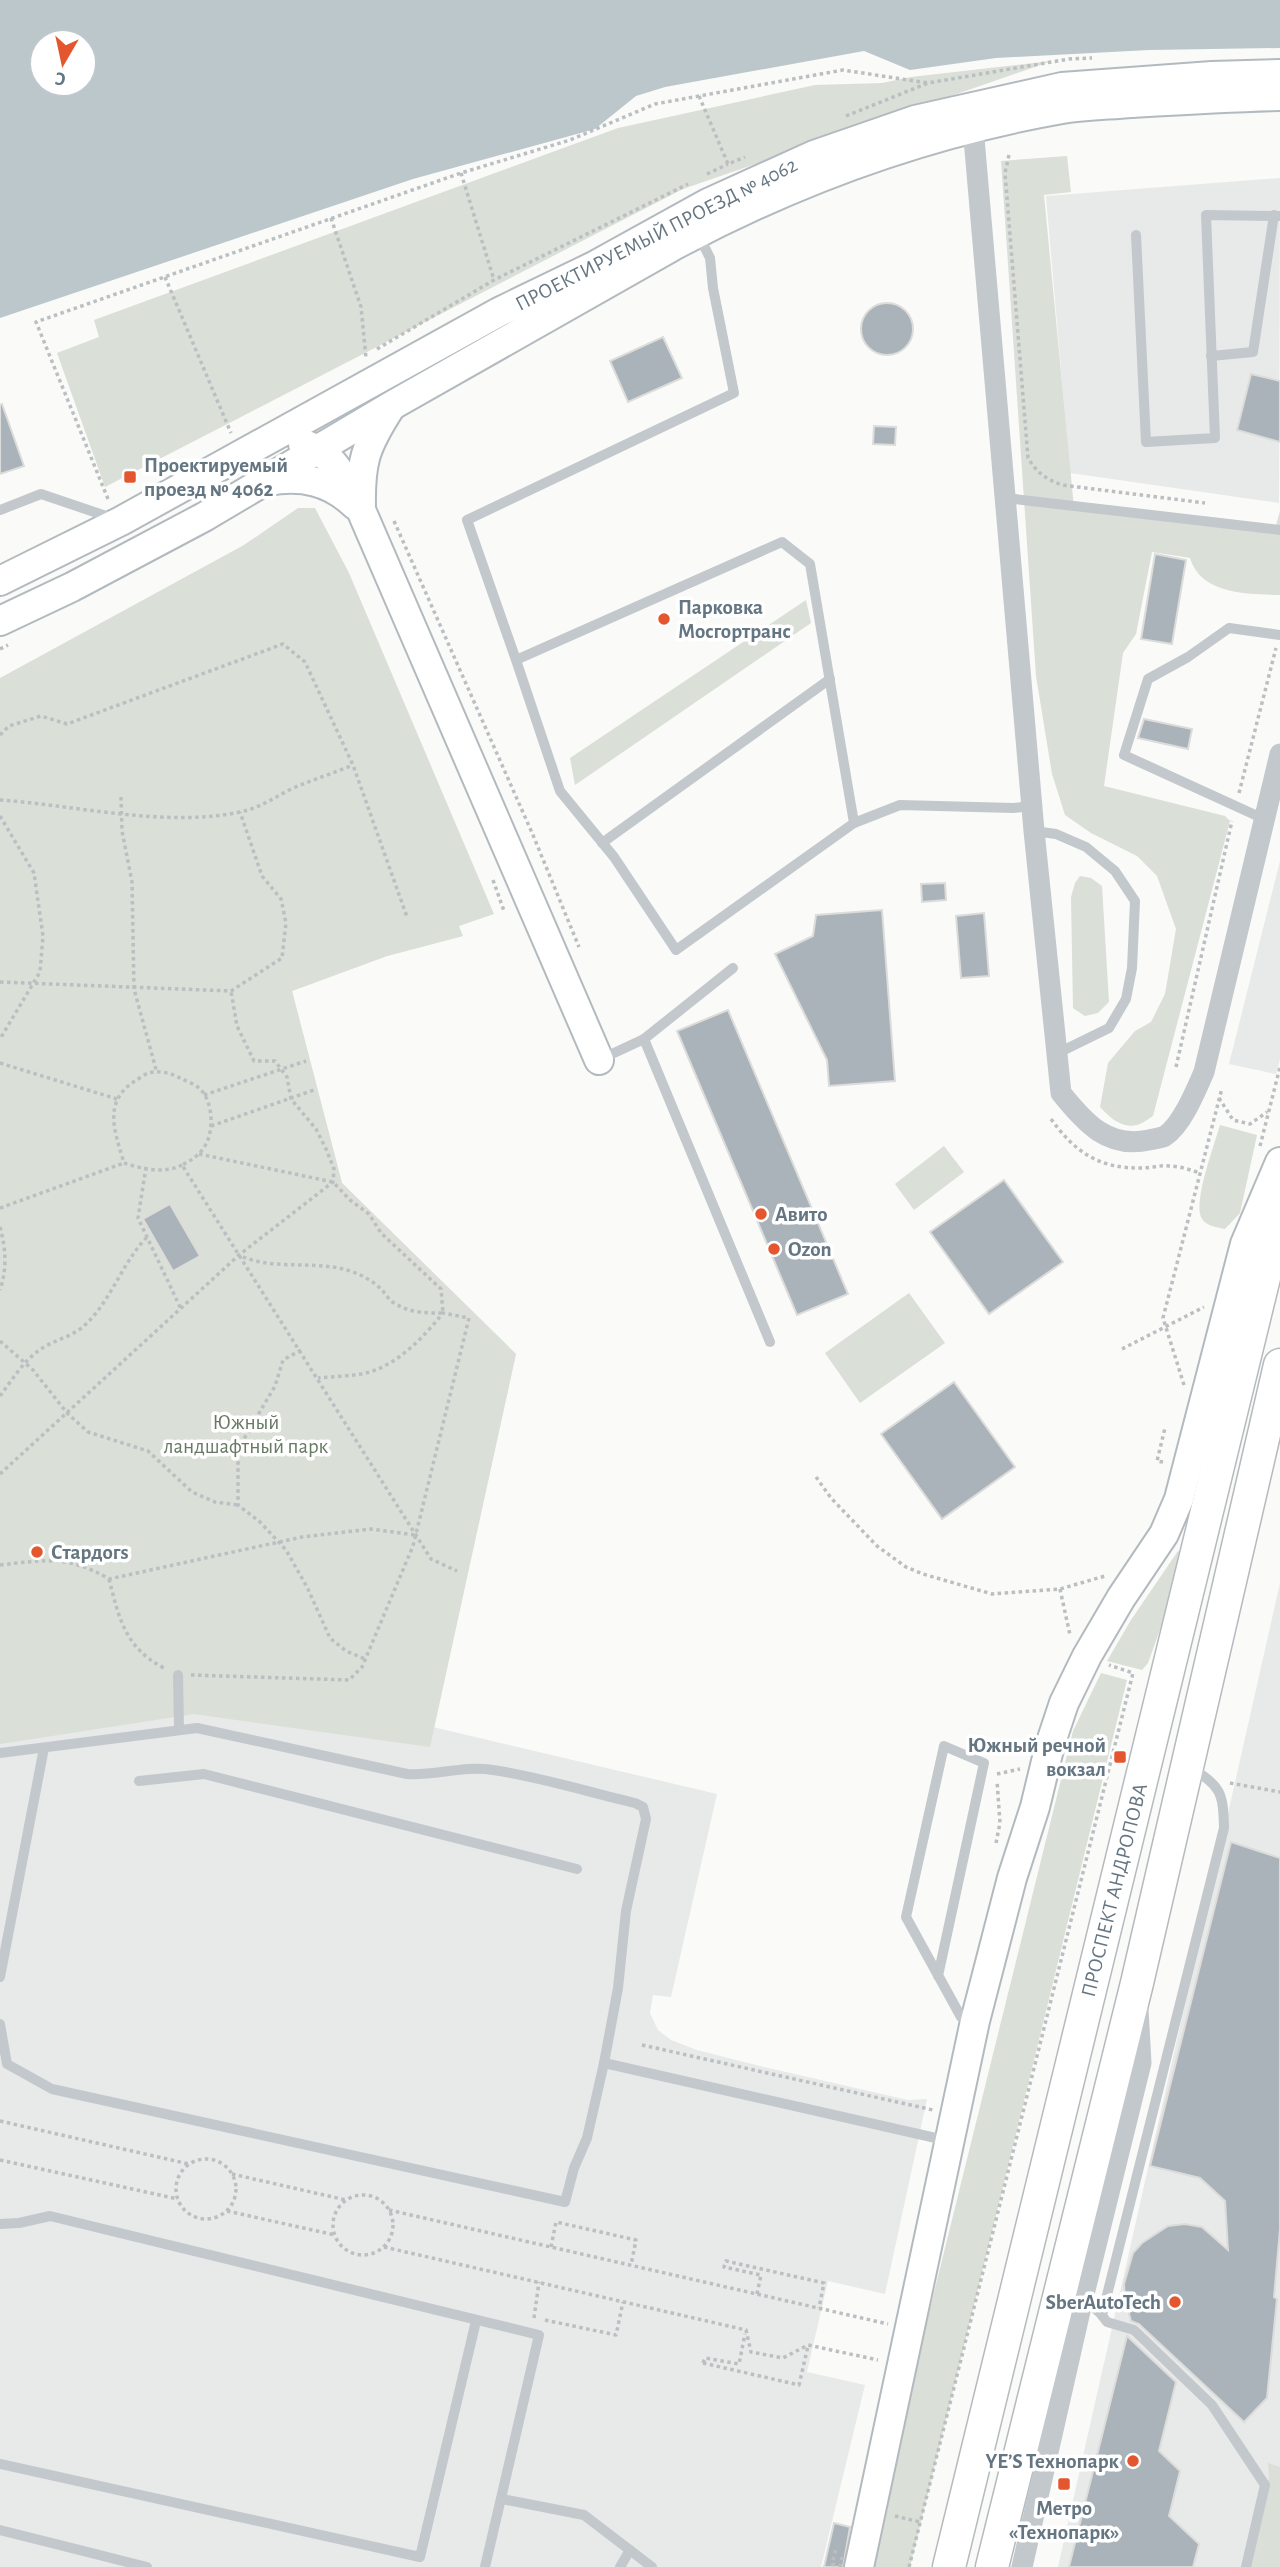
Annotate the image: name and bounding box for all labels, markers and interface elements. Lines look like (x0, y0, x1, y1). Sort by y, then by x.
north arrow (28, 28, 98, 98)
text: С (54, 68, 67, 89)
street label: ПРОЕКТИРУЕМЫЙ ПРОЕЗД № 4062 (512, 153, 800, 315)
place label: Проектируемый проезд № 4062 (144, 455, 288, 500)
marker: Проектируемый проезд № 4062 (122, 469, 138, 485)
place label: Парковка Мосгортранс (678, 597, 791, 642)
marker: Парковка Мосгортранс (656, 611, 672, 627)
place label: Авито (775, 1204, 827, 1225)
marker: Авито (753, 1206, 769, 1222)
place label: Ozon (788, 1239, 832, 1260)
marker: Ozon (766, 1241, 782, 1257)
park label: Южный ландшафтный парк (164, 1412, 329, 1457)
place label: Стардогs (51, 1542, 129, 1563)
marker: Стардогs (29, 1544, 45, 1560)
place label: Южный речной вокзал (967, 1735, 1106, 1780)
marker: Южный речной вокзал (1112, 1749, 1128, 1765)
street label: ПРОСПЕКТ АНДРОПОВА (1078, 1781, 1151, 1999)
place label: SberAutoTech (1045, 2292, 1161, 2313)
marker: SberAutoTech (1167, 2294, 1183, 2310)
place label: YE’S Технопарк (986, 2451, 1120, 2472)
marker: YE’S Технопарк (1125, 2453, 1141, 2469)
marker: Метро «Технопарк» (1056, 2476, 1072, 2492)
place label: Метро «Технопарк» (1008, 2498, 1120, 2543)

